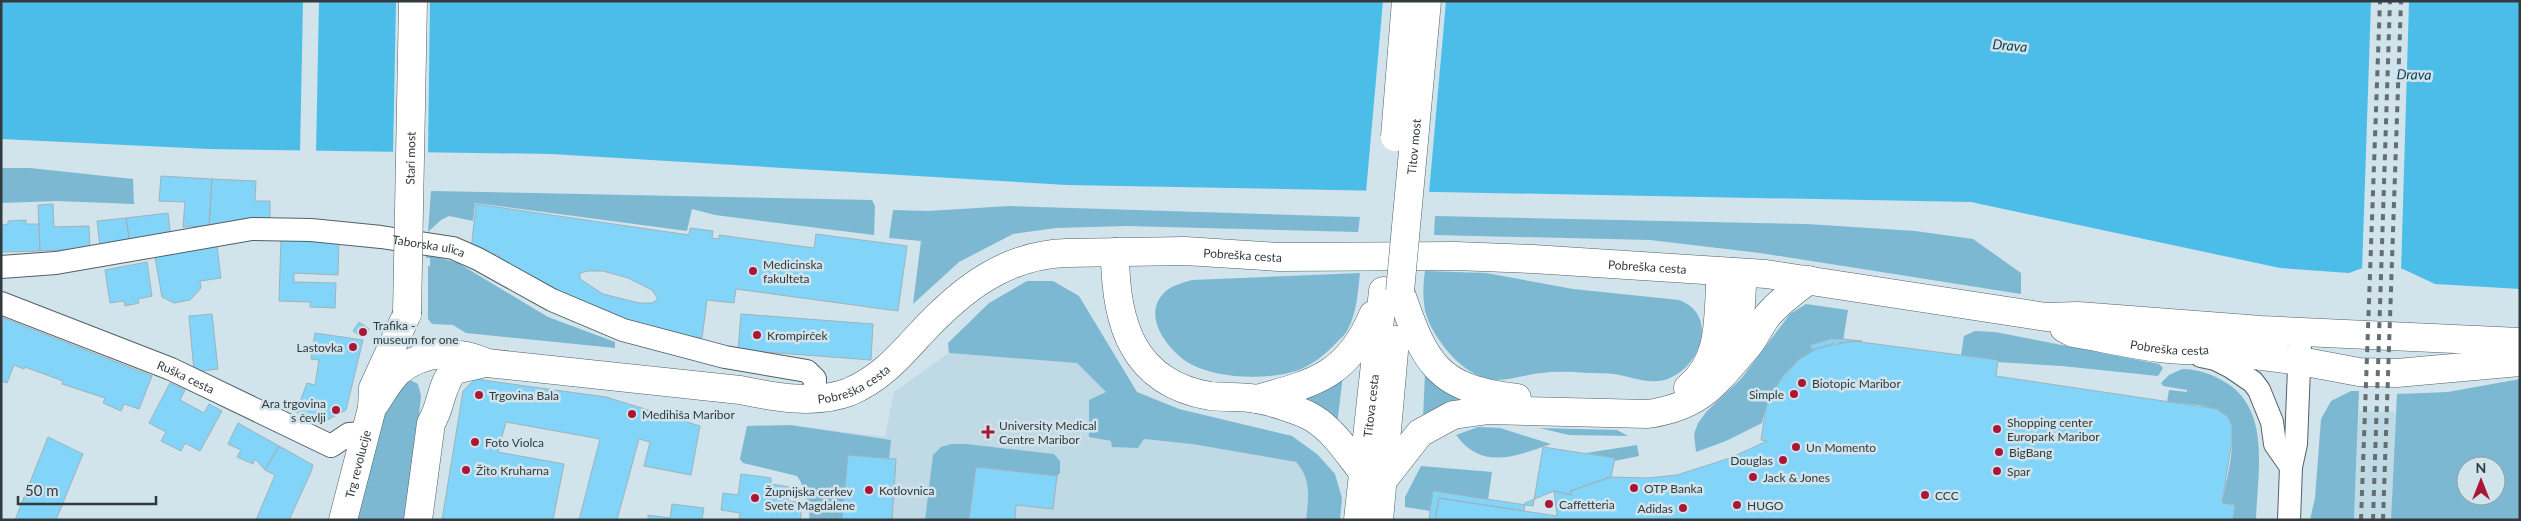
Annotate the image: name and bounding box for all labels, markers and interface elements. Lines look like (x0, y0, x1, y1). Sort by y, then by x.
water label: Drava (1992, 35, 2028, 55)
water label: Drava (2396, 65, 2432, 83)
street label: Titov most (1403, 117, 1424, 175)
street label: Stari most (402, 131, 418, 185)
street label: Taborska ulica (391, 231, 468, 260)
street label: Pobreška cesta (1203, 245, 1282, 265)
street label: Pobreška cesta (1607, 256, 1687, 276)
place label: Medicinska fakulteta (763, 257, 822, 286)
marker: Medicinska fakulteta (747, 265, 759, 277)
place label: Trafika - museum for one (373, 318, 459, 347)
marker: Trafika - museum for one (357, 326, 369, 338)
place label: Krompirček (767, 328, 828, 343)
marker: Krompirček (751, 329, 763, 341)
street label: Pobreška cesta (2129, 336, 2210, 358)
place label: Lastovka (297, 340, 343, 355)
marker: Lastovka (347, 341, 359, 353)
street label: Ruška cesta (155, 357, 217, 396)
street label: Pobreška cesta (817, 361, 893, 406)
street label: Titova cesta (1360, 373, 1381, 438)
place label: Biotopic Maribor (1812, 376, 1901, 391)
marker: Biotopic Maribor (1796, 377, 1808, 389)
place label: Simple (1749, 387, 1784, 402)
place label: Trgovina Bala (489, 388, 559, 403)
marker: Simple (1788, 388, 1800, 400)
marker: Trgovina Bala (473, 389, 485, 401)
place label: Ara trgovina s čevlji (262, 396, 326, 425)
marker: Ara trgovina s čevlji (330, 404, 342, 416)
place label: Medihiša Maribor (642, 407, 735, 422)
marker: Medihiša Maribor (626, 408, 638, 420)
place label: Shopping center Europark Maribor (2007, 415, 2100, 444)
place label: University Medical Centre Maribor (999, 418, 1097, 447)
marker: Shopping center Europark Maribor (1991, 423, 2003, 435)
marker: University Medical Centre Maribor (981, 425, 995, 439)
street label: Trg revolucije (342, 428, 374, 500)
place label: Foto Violca (485, 435, 544, 450)
marker: Foto Violca (469, 436, 481, 448)
place label: Un Momento (1806, 440, 1876, 455)
marker: Un Momento (1790, 441, 1802, 453)
place label: BigBang (2009, 445, 2052, 460)
marker: BigBang (1993, 446, 2005, 458)
place label: Douglas (1730, 453, 1773, 468)
marker: Douglas (1777, 454, 1789, 466)
north arrow (2456, 456, 2506, 506)
text: N (2476, 459, 2486, 476)
place label: Žito Kruharna (476, 463, 549, 478)
marker: Žito Kruharna (460, 464, 472, 476)
place label: Spar (2007, 464, 2031, 479)
marker: Spar (1991, 465, 2003, 477)
place label: Jack & Jones (1763, 470, 1830, 485)
marker: Jack & Jones (1747, 471, 1759, 483)
scale bar (18, 474, 155, 506)
text: 50 m (25, 481, 59, 499)
place label: OTP Banka (1644, 481, 1703, 496)
marker: OTP Banka (1628, 482, 1640, 494)
place label: Kotlovnica (879, 483, 934, 498)
place label: Župnijska cerkev Svete Magdalene (765, 484, 855, 513)
marker: Kotlovnica (863, 484, 875, 496)
place label: CCC (1935, 488, 1959, 503)
marker: CCC (1919, 489, 1931, 501)
marker: Župnijska cerkev Svete Magdalene (749, 492, 761, 504)
place label: Caffetteria (1559, 497, 1615, 512)
marker: Caffetteria (1543, 498, 1555, 510)
place label: HUGO (1747, 498, 1784, 513)
marker: HUGO (1731, 499, 1743, 511)
place label: Adidas (1638, 501, 1673, 516)
marker: Adidas (1677, 502, 1689, 514)

